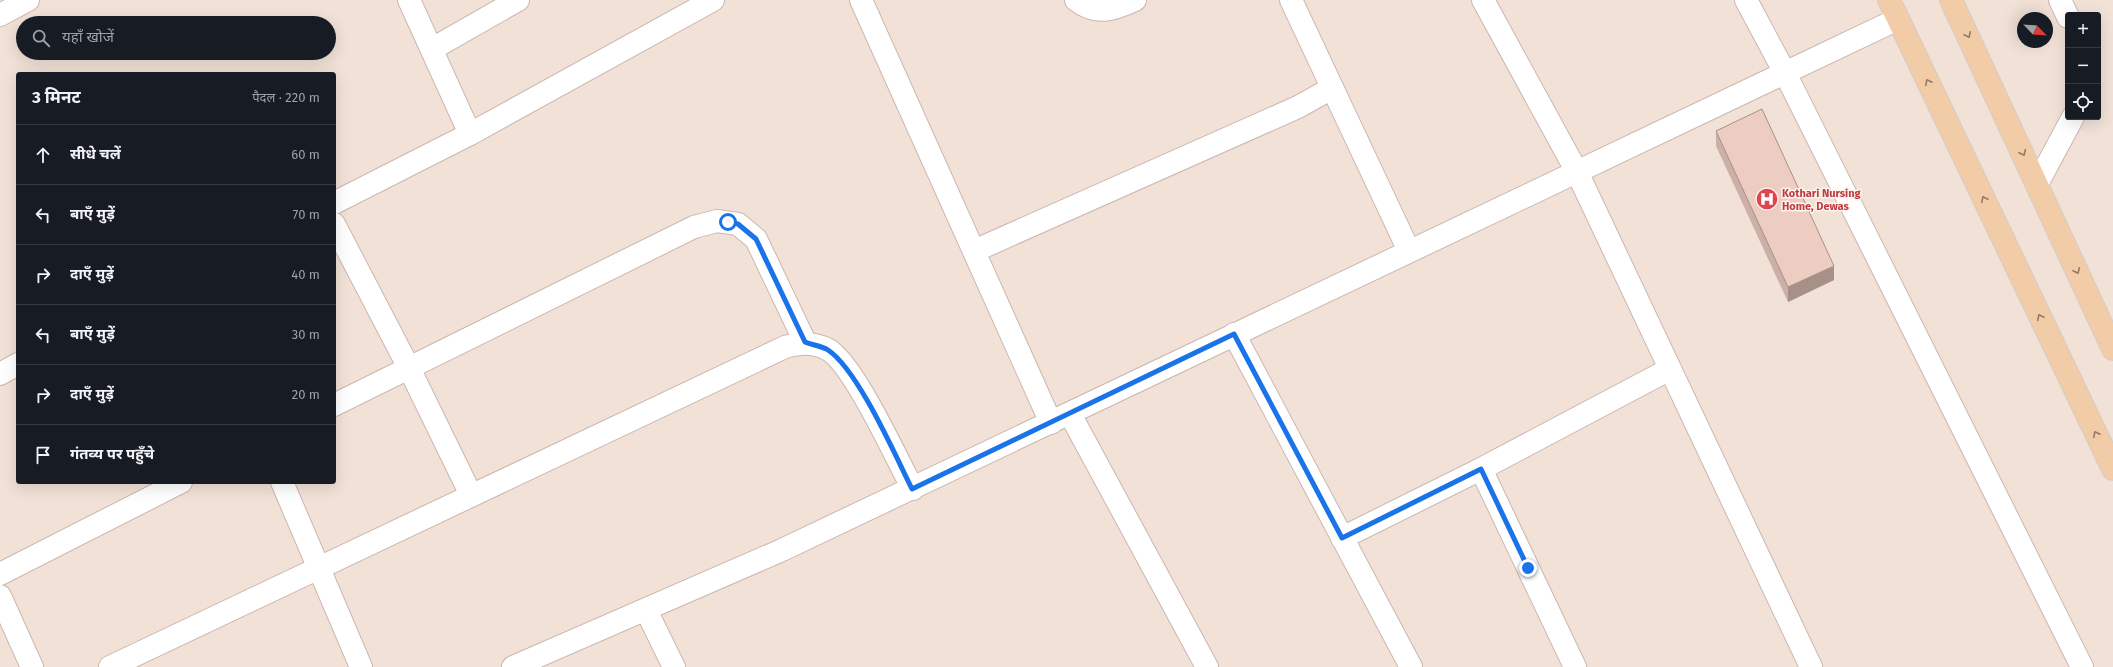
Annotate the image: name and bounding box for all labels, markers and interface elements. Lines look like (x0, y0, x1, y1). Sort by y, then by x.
north arrow (2017, 12, 2053, 48)
map controls (2065, 12, 2101, 120)
button: + (2065, 12, 2101, 48)
search box (16, 16, 336, 60)
icon: search (30, 27, 52, 49)
text: यहाँ खोजें (62, 28, 114, 46)
one-way arrow (1963, 31, 1971, 39)
button: − (2065, 48, 2101, 84)
one-way arrow (1925, 79, 1933, 86)
button: locate (2065, 84, 2101, 120)
text: 3 मिनट (32, 87, 81, 108)
text: पैदल · 220 m (252, 90, 320, 105)
icon: ahead (32, 144, 54, 166)
text: सीधे चलें (70, 145, 121, 163)
text: 60 m (291, 147, 320, 162)
one-way arrow (2018, 149, 2026, 156)
hospital icon: Kothari Nursing Home, Dewas (1754, 186, 1780, 212)
place label: Kothari Nursing Home, Dewas (1782, 187, 1862, 213)
one-way arrow (1981, 196, 1989, 204)
icon: left (32, 204, 54, 226)
text: बाएँ मुड़ें (70, 205, 115, 223)
text: 70 m (293, 207, 320, 222)
route start (719, 213, 737, 231)
icon: right (32, 264, 54, 286)
text: दाएँ मुड़ें (70, 265, 114, 283)
text: 40 m (291, 267, 320, 282)
one-way arrow (2072, 267, 2080, 274)
one-way arrow (2037, 313, 2045, 321)
icon: left (32, 324, 54, 346)
text: बाएँ मुड़ें (70, 325, 115, 343)
text: 30 m (292, 327, 320, 342)
icon: right (32, 384, 54, 406)
text: दाएँ मुड़ें (70, 385, 114, 403)
text: 20 m (292, 387, 320, 402)
one-way arrow (2093, 431, 2101, 438)
icon: arrive (32, 444, 54, 466)
text: गंतव्य पर पहुँचे (70, 445, 154, 463)
route end (1519, 559, 1537, 577)

